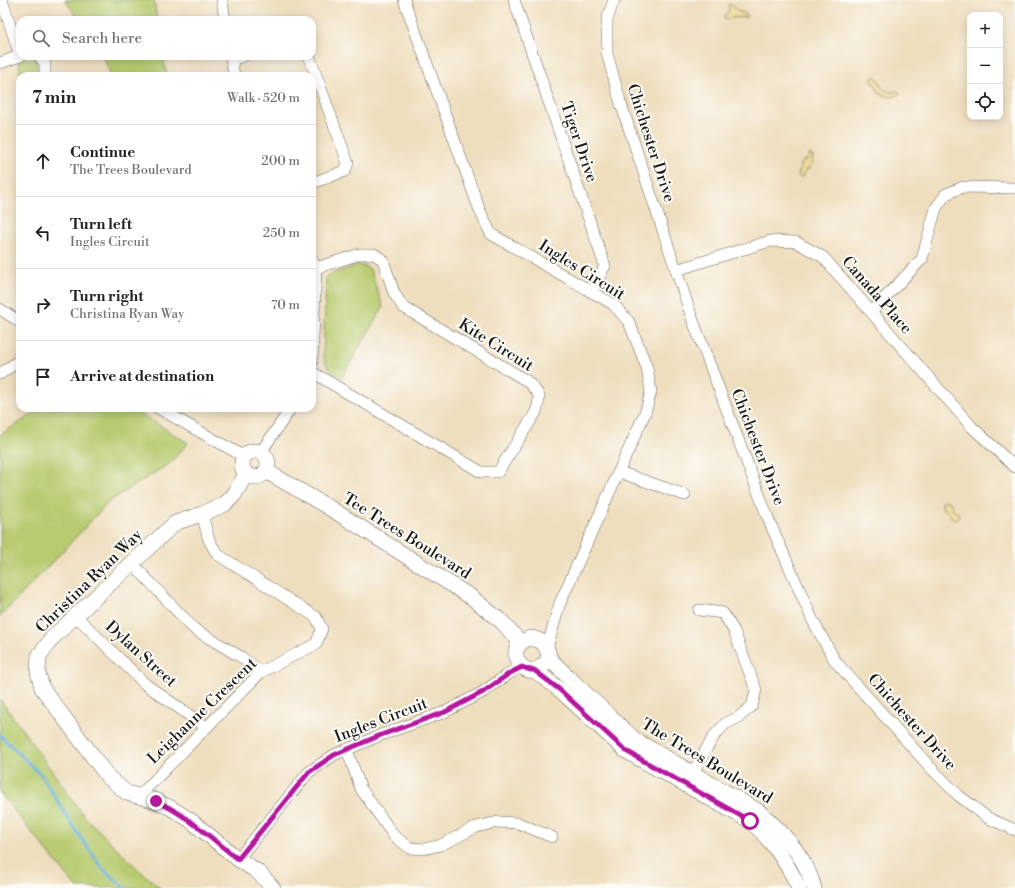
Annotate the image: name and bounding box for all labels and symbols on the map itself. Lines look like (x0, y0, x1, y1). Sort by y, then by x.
street label: Chichester Drive (622, 81, 680, 205)
street label: Tiger Drive (556, 99, 602, 185)
street label: Ingles Circuit (535, 236, 629, 305)
street label: Canada Place (838, 252, 916, 338)
street label: Kite Circuit (455, 314, 537, 376)
street label: Chichester Drive (727, 386, 789, 508)
street label: Tee Trees Boulevard (339, 489, 475, 583)
street label: Christina Ryan Way (31, 525, 147, 637)
street label: Dylan Street (101, 617, 181, 692)
street label: Leighanne Crescent (143, 653, 261, 768)
street label: Chichester Drive (863, 670, 961, 774)
street label: Ingles Circuit (332, 693, 431, 747)
street label: The Trees Boulevard (638, 714, 776, 808)
route end (147, 792, 165, 810)
route start (741, 812, 759, 830)

